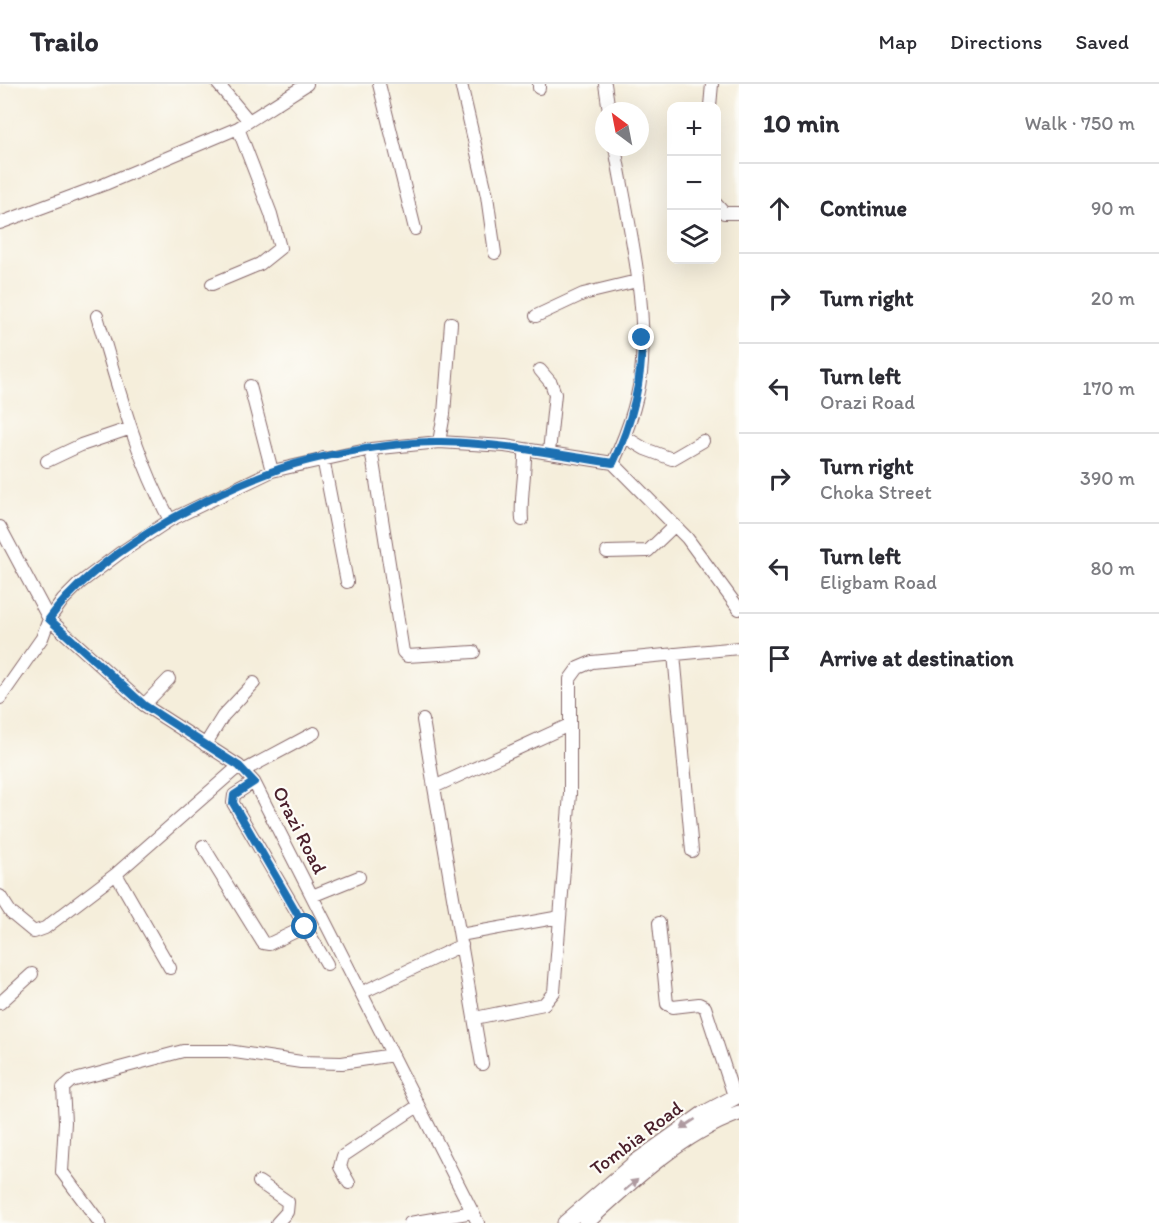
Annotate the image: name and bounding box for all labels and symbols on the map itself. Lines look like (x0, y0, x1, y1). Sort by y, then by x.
north arrow (595, 102, 649, 156)
route end (628, 324, 654, 350)
street label: Orazi Road (268, 782, 332, 878)
route start (291, 913, 317, 939)
street label: Tombia Road (585, 1095, 687, 1181)
one-way arrow (681, 1118, 697, 1130)
one-way arrow (623, 1179, 638, 1192)

